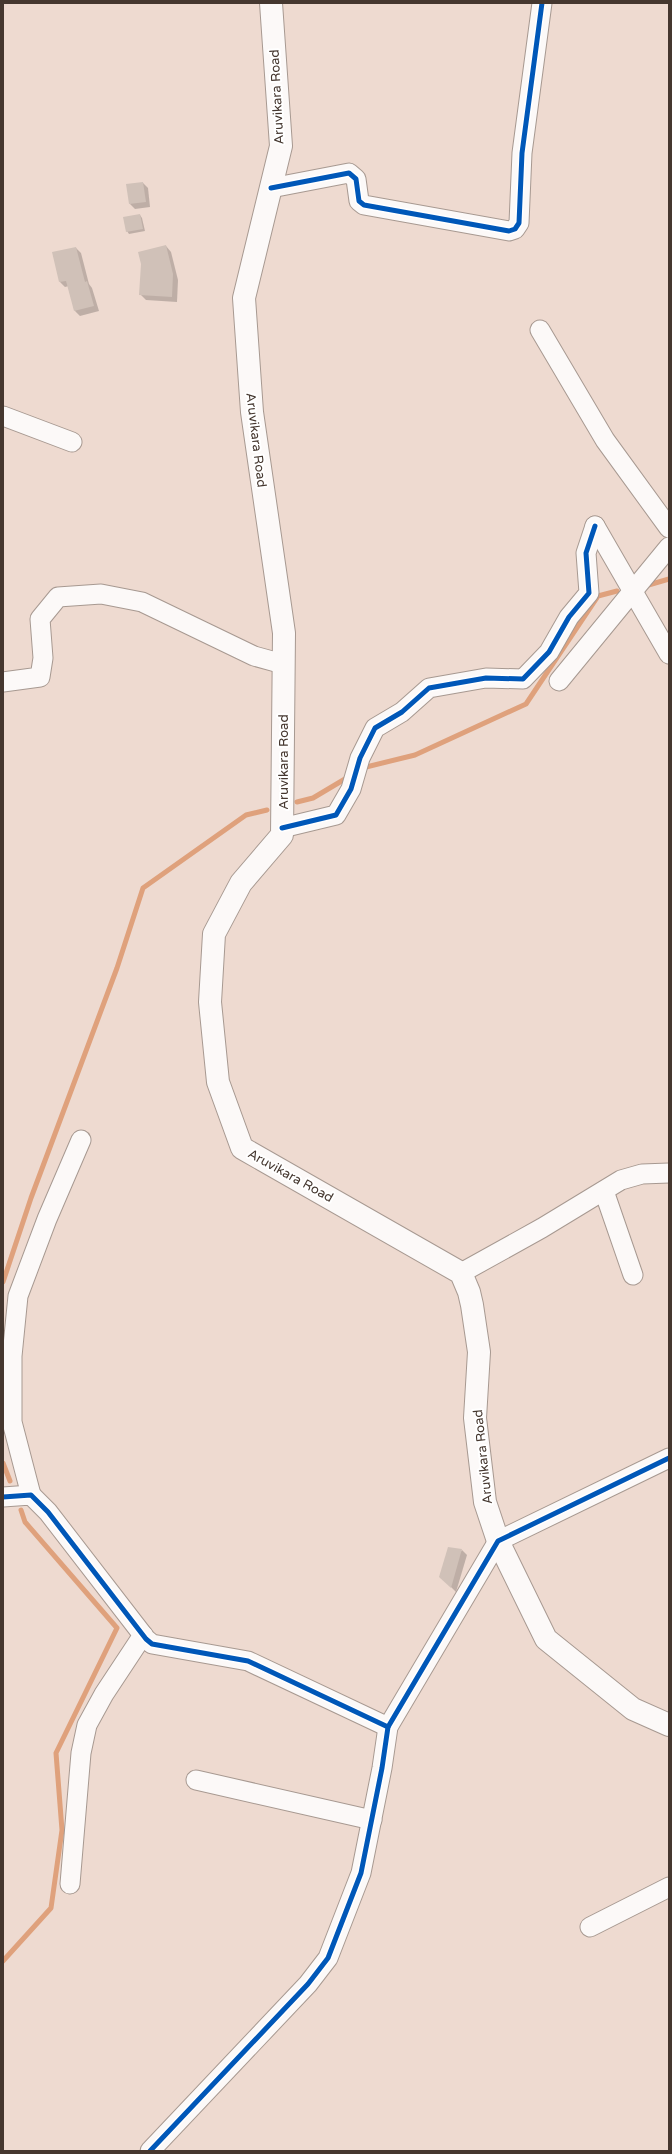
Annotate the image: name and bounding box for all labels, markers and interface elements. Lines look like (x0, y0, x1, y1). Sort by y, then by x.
street label: Aruvikara Road (267, 49, 287, 145)
street label: Aruvikara Road (242, 392, 270, 488)
street label: Aruvikara Road (276, 714, 292, 810)
street label: Aruvikara Road (245, 1146, 336, 1206)
street label: Aruvikara Road (470, 1409, 496, 1505)

